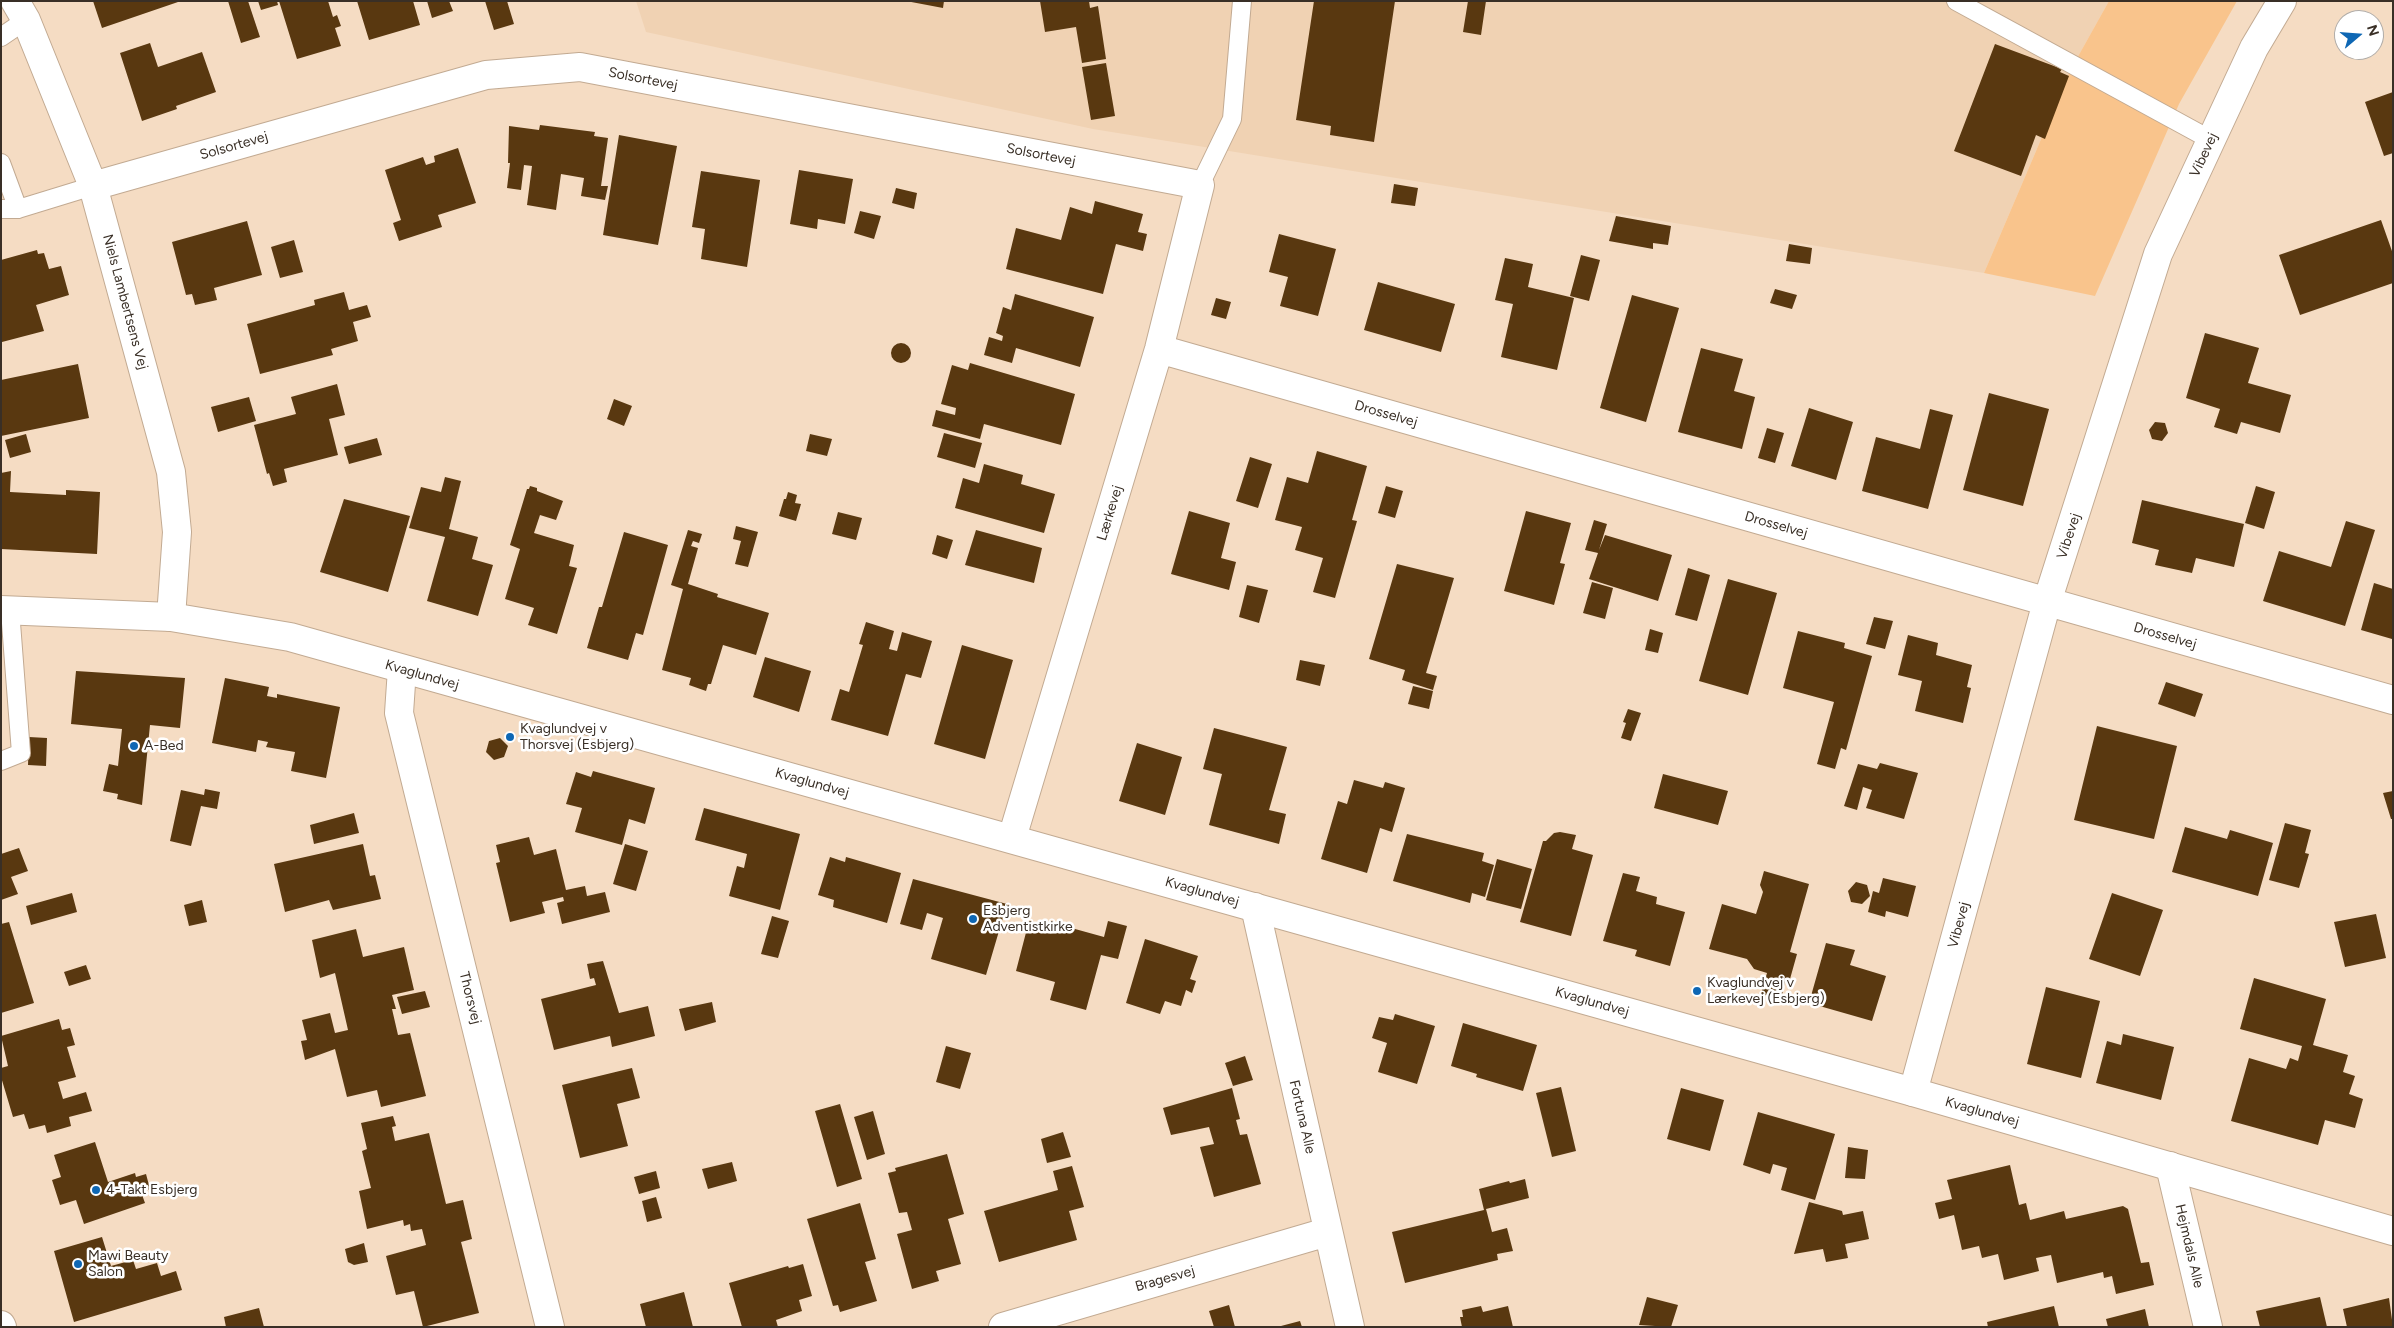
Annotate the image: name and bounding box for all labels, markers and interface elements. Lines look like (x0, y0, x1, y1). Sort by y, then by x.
north arrow (2334, 10, 2384, 60)
text: N (2363, 23, 2383, 38)
street label: Solsortevej (607, 64, 679, 94)
street label: Solsortevej (198, 128, 270, 164)
street label: Vibevej (2186, 130, 2222, 180)
street label: Solsortevej (1005, 140, 1077, 170)
street label: Niels Lambertsens Vej (99, 232, 151, 372)
street label: Drosselvej (1353, 397, 1419, 431)
street label: Lærkevej (1094, 483, 1126, 543)
street label: Drosselvej (1743, 508, 1809, 542)
street label: Vibevej (2054, 511, 2084, 561)
street label: Drosselvej (2132, 619, 2198, 653)
street label: Kvaglundvej (383, 656, 461, 694)
place label: Kvaglundvej v Thorsvej (Esbjerg) (520, 721, 634, 754)
marker: Kvaglundvej v Thorsvej (Esbjerg) (504, 731, 516, 743)
place label: A-Bed (144, 738, 184, 754)
marker: A-Bed (128, 740, 140, 752)
street label: Kvaglundvej (773, 764, 851, 802)
street label: Kvaglundvej (1163, 873, 1241, 911)
street label: Vibevej (1945, 900, 1973, 950)
place label: Esbjerg Adventistkirke (983, 903, 1073, 936)
marker: Esbjerg Adventistkirke (967, 913, 979, 925)
street label: Thorsvej (455, 970, 485, 1026)
place label: Kvaglundvej v Lærkevej (Esbjerg) (1707, 975, 1825, 1008)
street label: Kvaglundvej (1553, 983, 1631, 1021)
marker: Kvaglundvej v Lærkevej (Esbjerg) (1691, 985, 1703, 997)
street label: Fortuna Alle (1285, 1078, 1319, 1156)
street label: Kvaglundvej (1943, 1093, 2021, 1131)
place label: 4-Takt Esbjerg (106, 1182, 197, 1198)
marker: 4-Takt Esbjerg (90, 1184, 102, 1196)
street label: Hejmdals Alle (2171, 1202, 2207, 1290)
place label: Mawi Beauty Salon (88, 1248, 168, 1280)
marker: Mawi Beauty Salon (72, 1258, 84, 1270)
street label: Bragesvej (1133, 1262, 1197, 1296)

